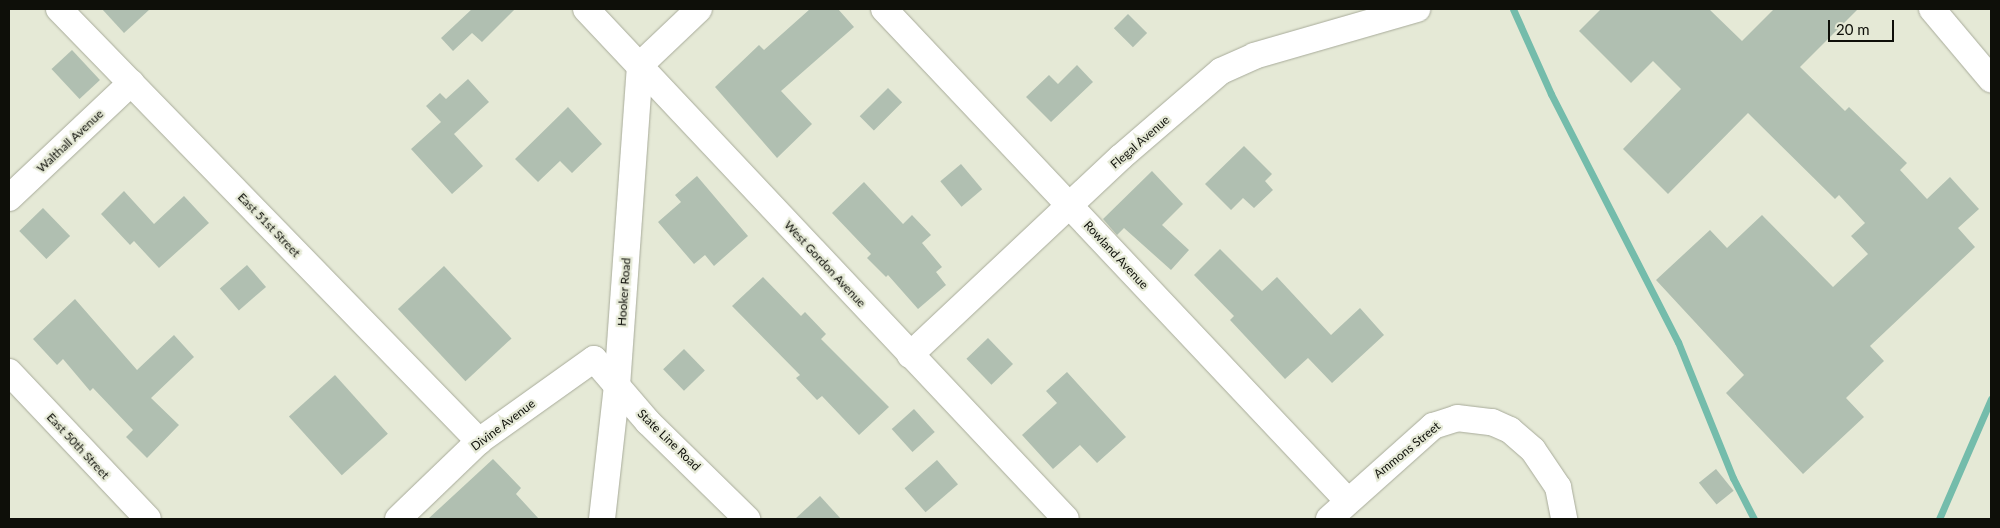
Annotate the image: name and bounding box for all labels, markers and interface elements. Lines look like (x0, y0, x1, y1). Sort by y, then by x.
scale bar (1830, 10, 1896, 42)
text: 20 m (1836, 20, 1870, 38)
street label: Walthall Avenue (34, 106, 106, 176)
street label: Flegal Avenue (1107, 112, 1173, 172)
street label: East 51st Street (235, 190, 303, 260)
street label: West Gordon Avenue (781, 218, 869, 310)
street label: Rowland Avenue (1081, 218, 1151, 292)
street label: Hooker Road (614, 257, 634, 327)
street label: Divine Avenue (468, 396, 538, 454)
street label: State Line Road (635, 406, 703, 474)
street label: East 50th Street (44, 410, 112, 482)
street label: Ammons Street (1371, 419, 1443, 481)

